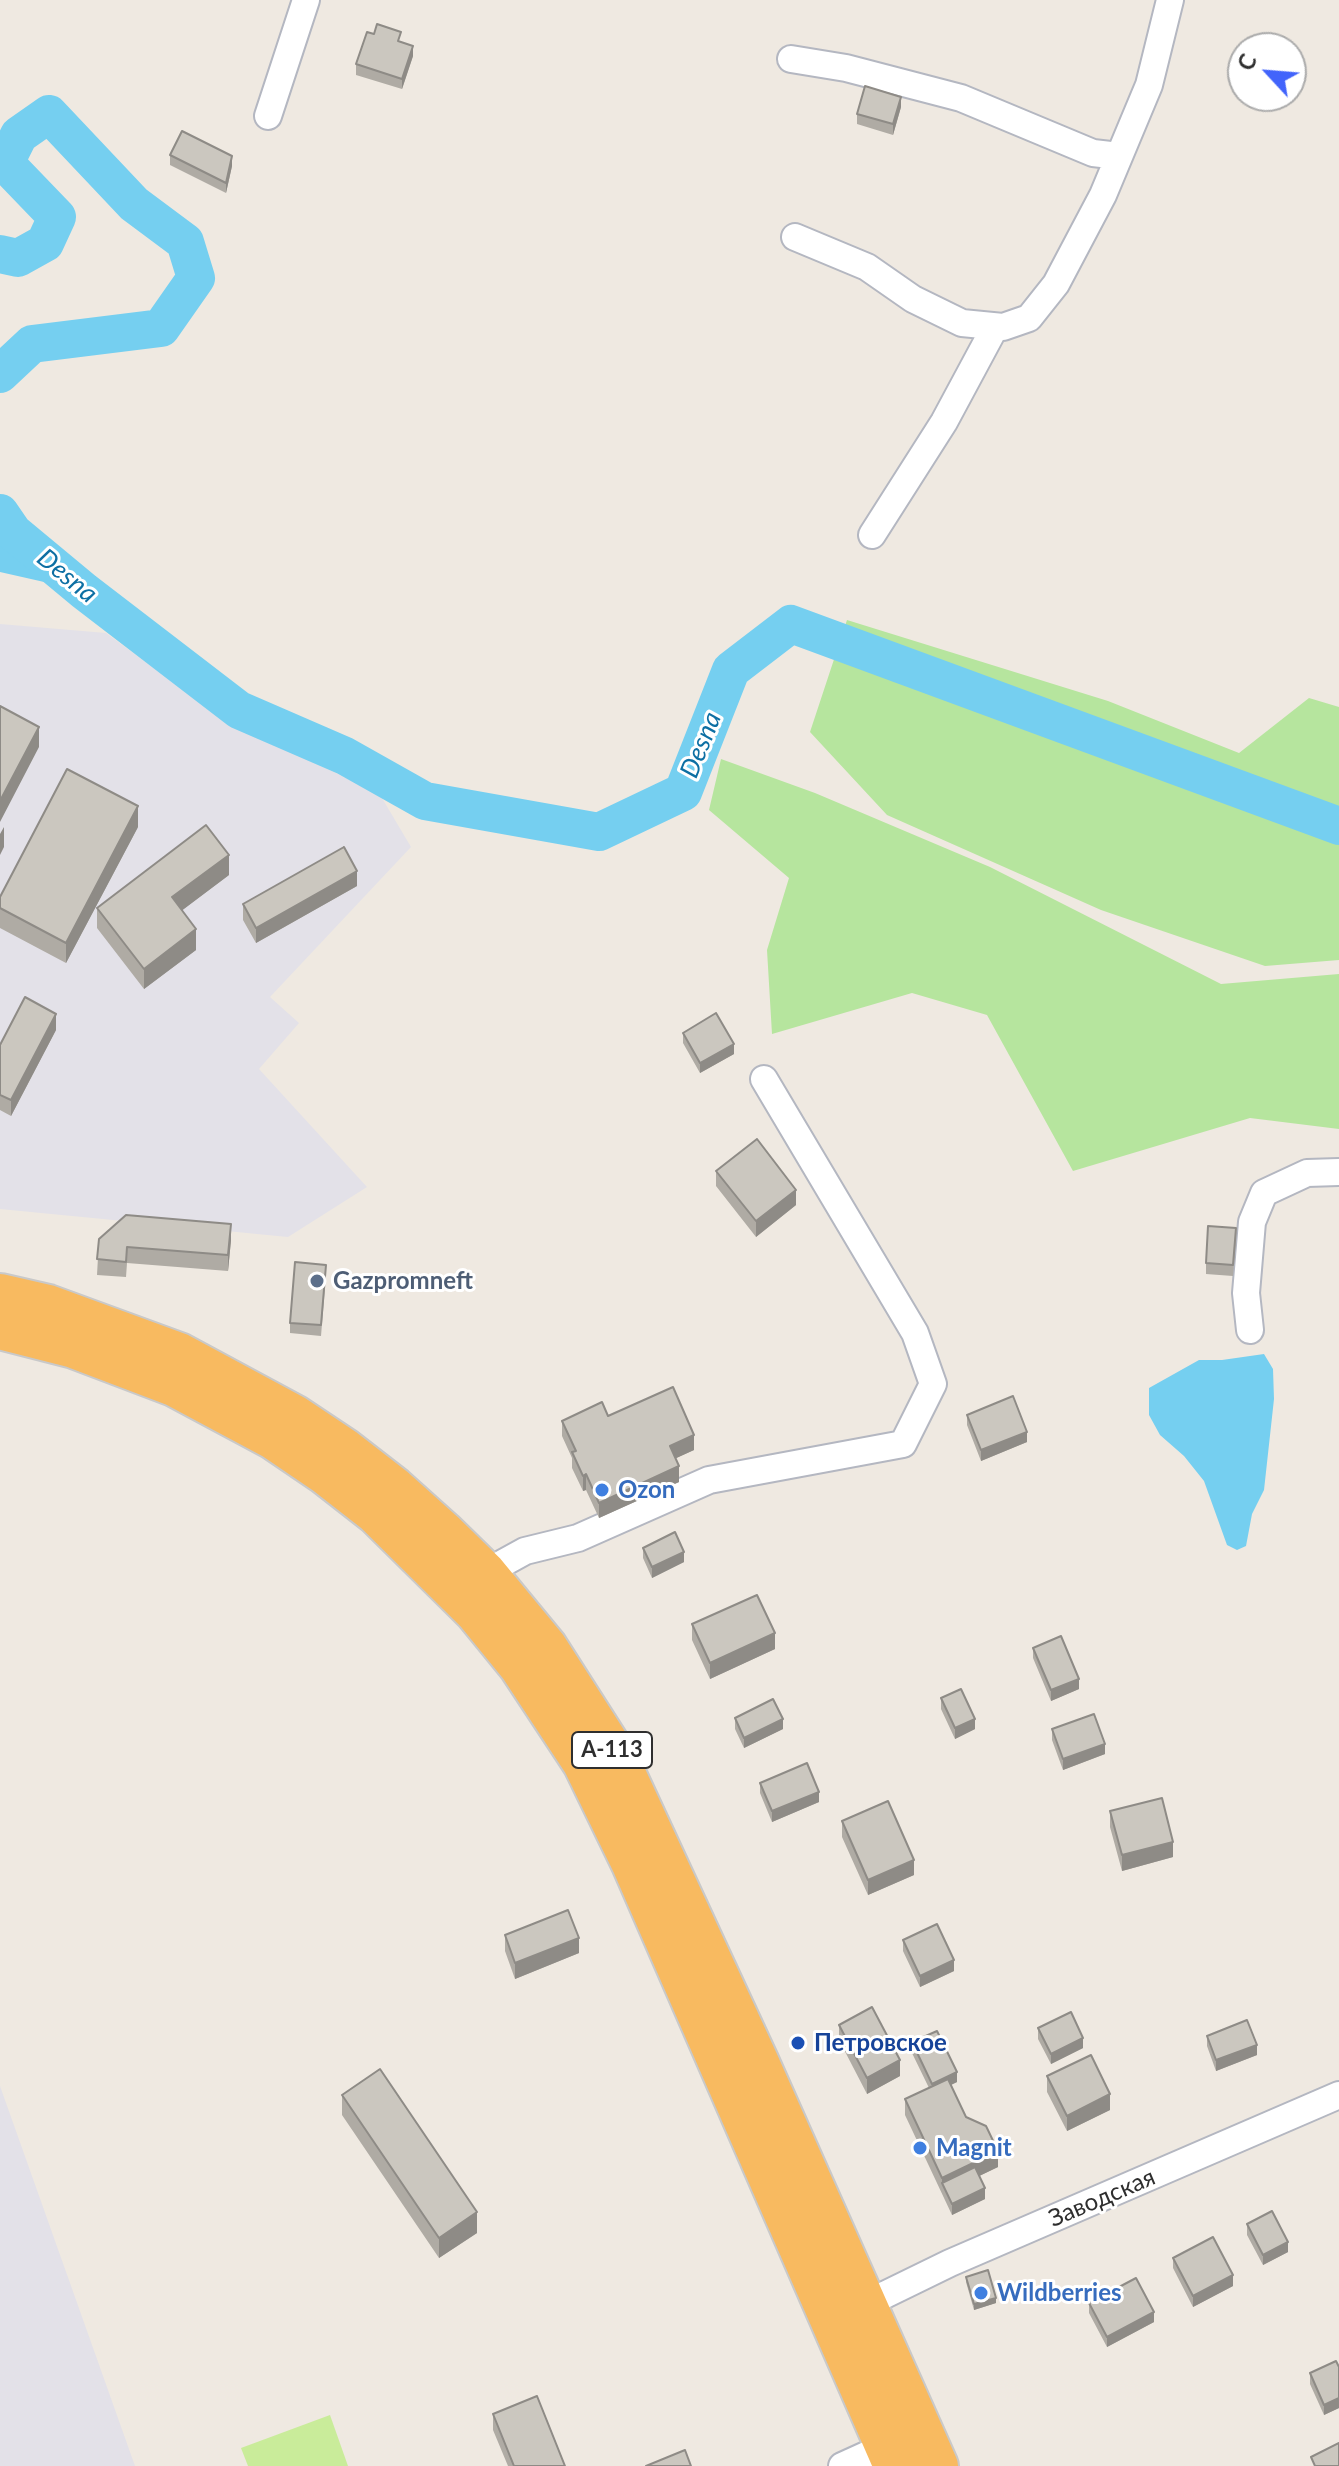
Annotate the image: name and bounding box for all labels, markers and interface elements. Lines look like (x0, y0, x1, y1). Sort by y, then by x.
north arrow (1227, 32, 1307, 112)
text: С (1231, 50, 1262, 75)
water label: Desna (31, 542, 103, 610)
water label: Desna (674, 708, 728, 782)
place label: Gazpromneft (333, 1267, 473, 1295)
marker: Gazpromneft (308, 1272, 326, 1290)
place label: Ozon (618, 1476, 675, 1504)
marker: Ozon (593, 1481, 611, 1499)
road number: А-113 (572, 1732, 652, 1768)
place label: Петровское (814, 2029, 947, 2057)
marker: Петровское (789, 2034, 807, 2052)
place label: Magnit (936, 2134, 1012, 2162)
marker: Magnit (911, 2139, 929, 2157)
street label: Заводская (1044, 2163, 1160, 2233)
place label: Wildberries (997, 2279, 1122, 2307)
marker: Wildberries (972, 2284, 990, 2302)

